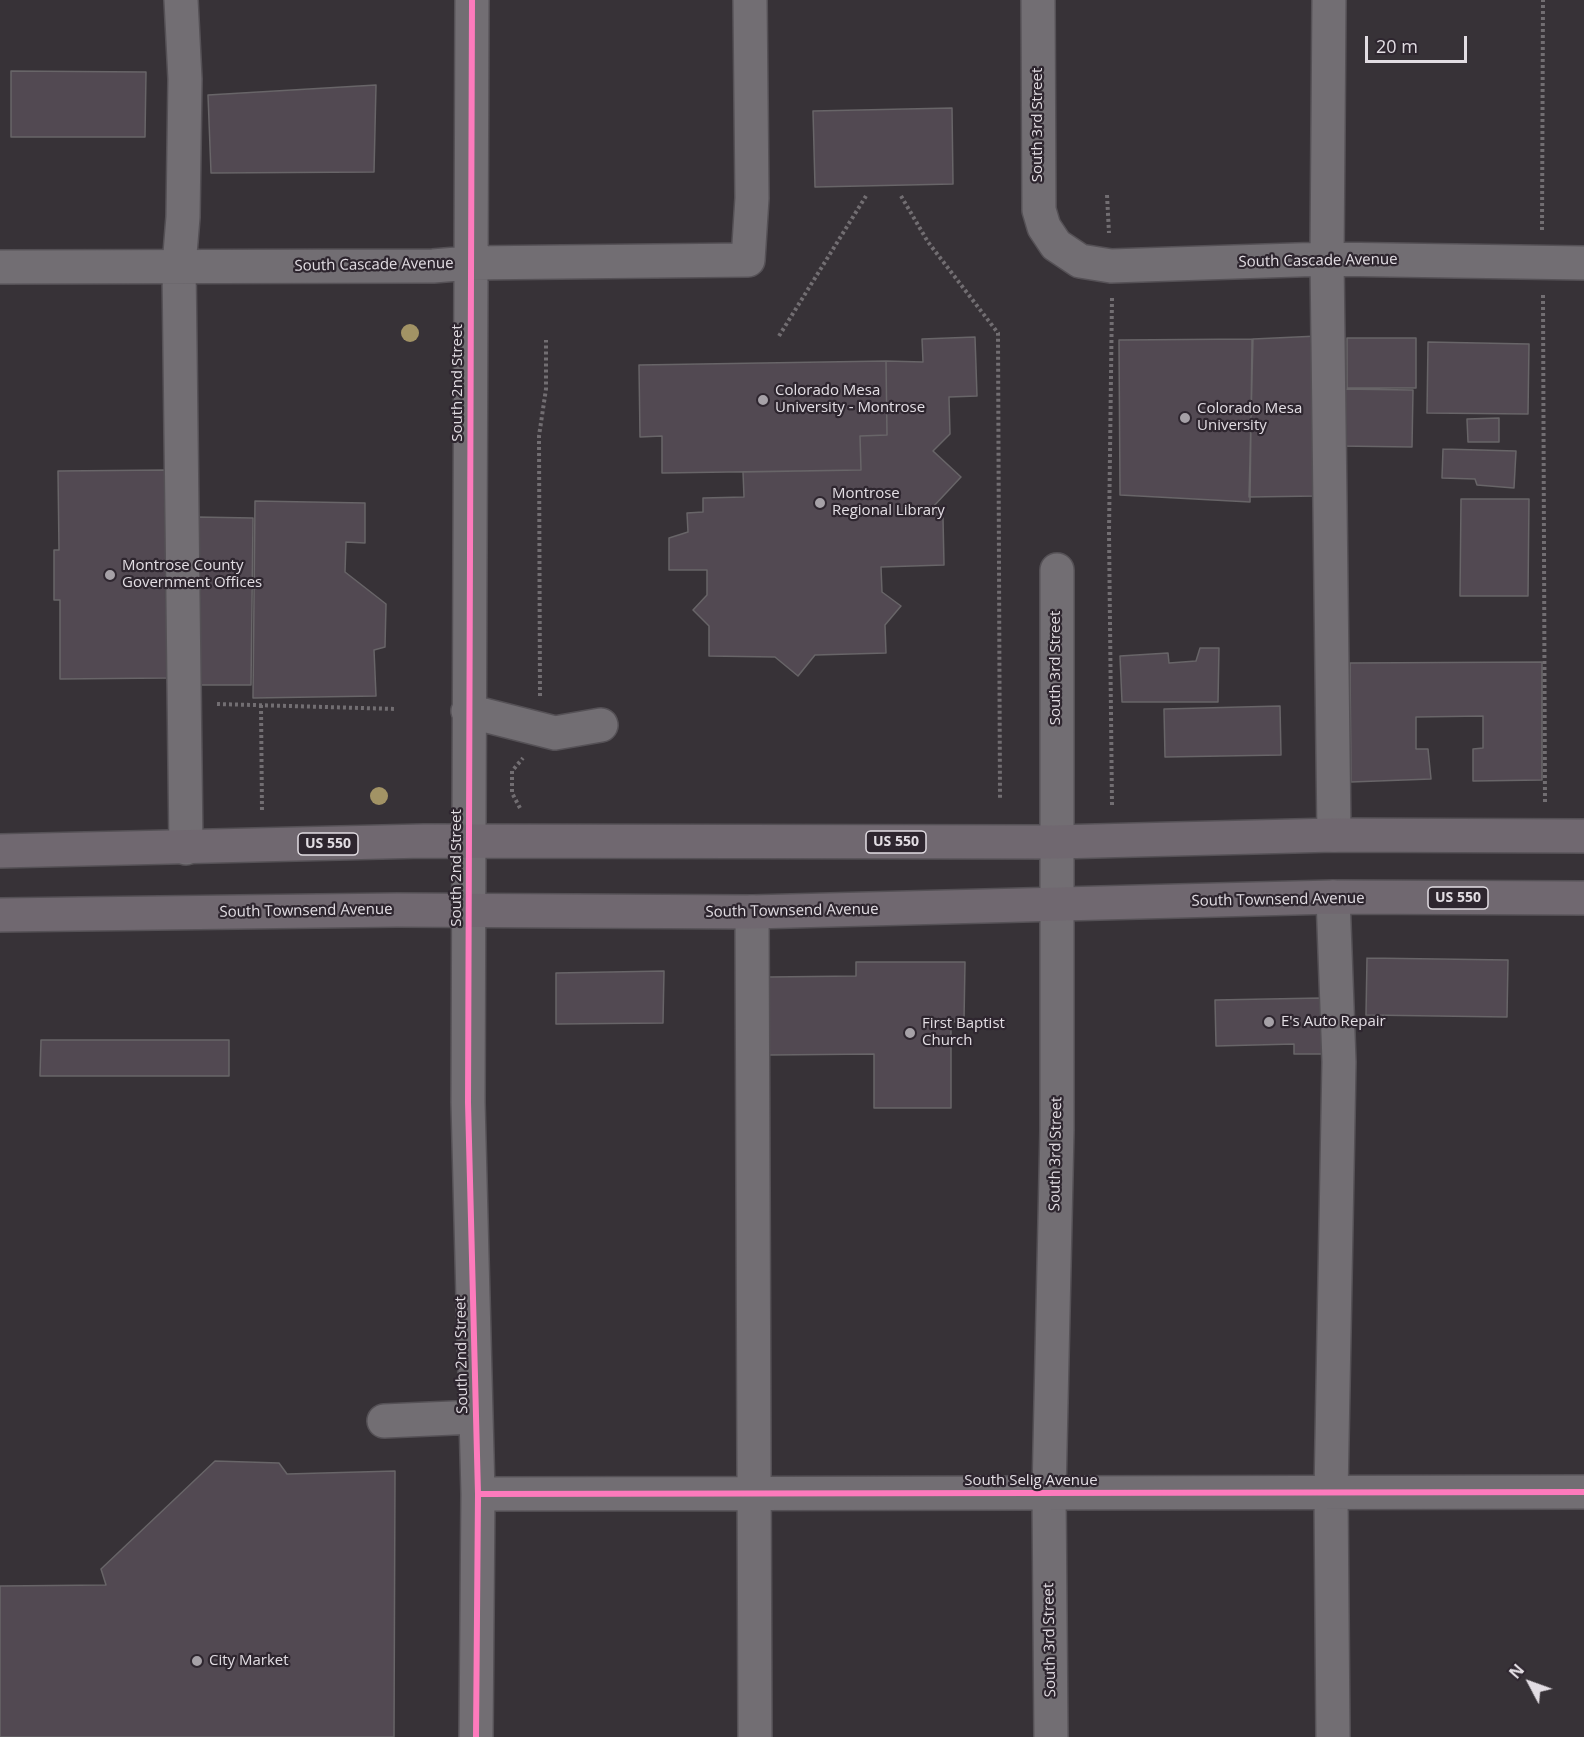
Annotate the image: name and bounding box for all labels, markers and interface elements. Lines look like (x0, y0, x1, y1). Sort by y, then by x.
scale bar (1368, 24, 1470, 62)
text: 20 m (1376, 34, 1418, 58)
street label: South 3rd Street (1029, 68, 1047, 182)
street label: South Cascade Avenue (1238, 251, 1398, 271)
street label: South Cascade Avenue (294, 255, 454, 275)
street label: South 2nd Street (449, 324, 467, 442)
place label: Colorado Mesa University - Montrose (775, 382, 925, 417)
marker: Colorado Mesa University - Montrose (756, 393, 770, 407)
place label: Colorado Mesa University (1197, 400, 1302, 435)
marker: Colorado Mesa University (1178, 411, 1192, 425)
place label: Montrose Regional Library (832, 485, 945, 520)
marker: Montrose Regional Library (813, 496, 827, 510)
place label: Montrose County Government Offices (122, 557, 262, 592)
marker: Montrose County Government Offices (103, 568, 117, 582)
street label: South 3rd Street (1047, 611, 1065, 725)
street label: South 2nd Street (448, 809, 466, 927)
road number: US 550 (866, 831, 926, 853)
road number: US 550 (298, 833, 358, 855)
road number: US 550 (1428, 887, 1488, 909)
street label: South Townsend Avenue (1191, 889, 1365, 911)
street label: South Townsend Avenue (219, 900, 393, 922)
street label: South Townsend Avenue (705, 900, 879, 922)
place label: E's Auto Repair (1281, 1013, 1386, 1031)
place label: First Baptist Church (922, 1015, 1005, 1050)
marker: E's Auto Repair (1262, 1015, 1276, 1029)
marker: First Baptist Church (903, 1026, 917, 1040)
street label: South 3rd Street (1046, 1097, 1066, 1211)
street label: South 2nd Street (452, 1296, 472, 1414)
street label: South Selig Avenue (964, 1472, 1098, 1490)
street label: South 3rd Street (1040, 1583, 1060, 1697)
place label: City Market (209, 1652, 289, 1670)
north arrow (1500, 1653, 1560, 1713)
marker: City Market (190, 1654, 204, 1668)
text: N (1504, 1659, 1529, 1683)

